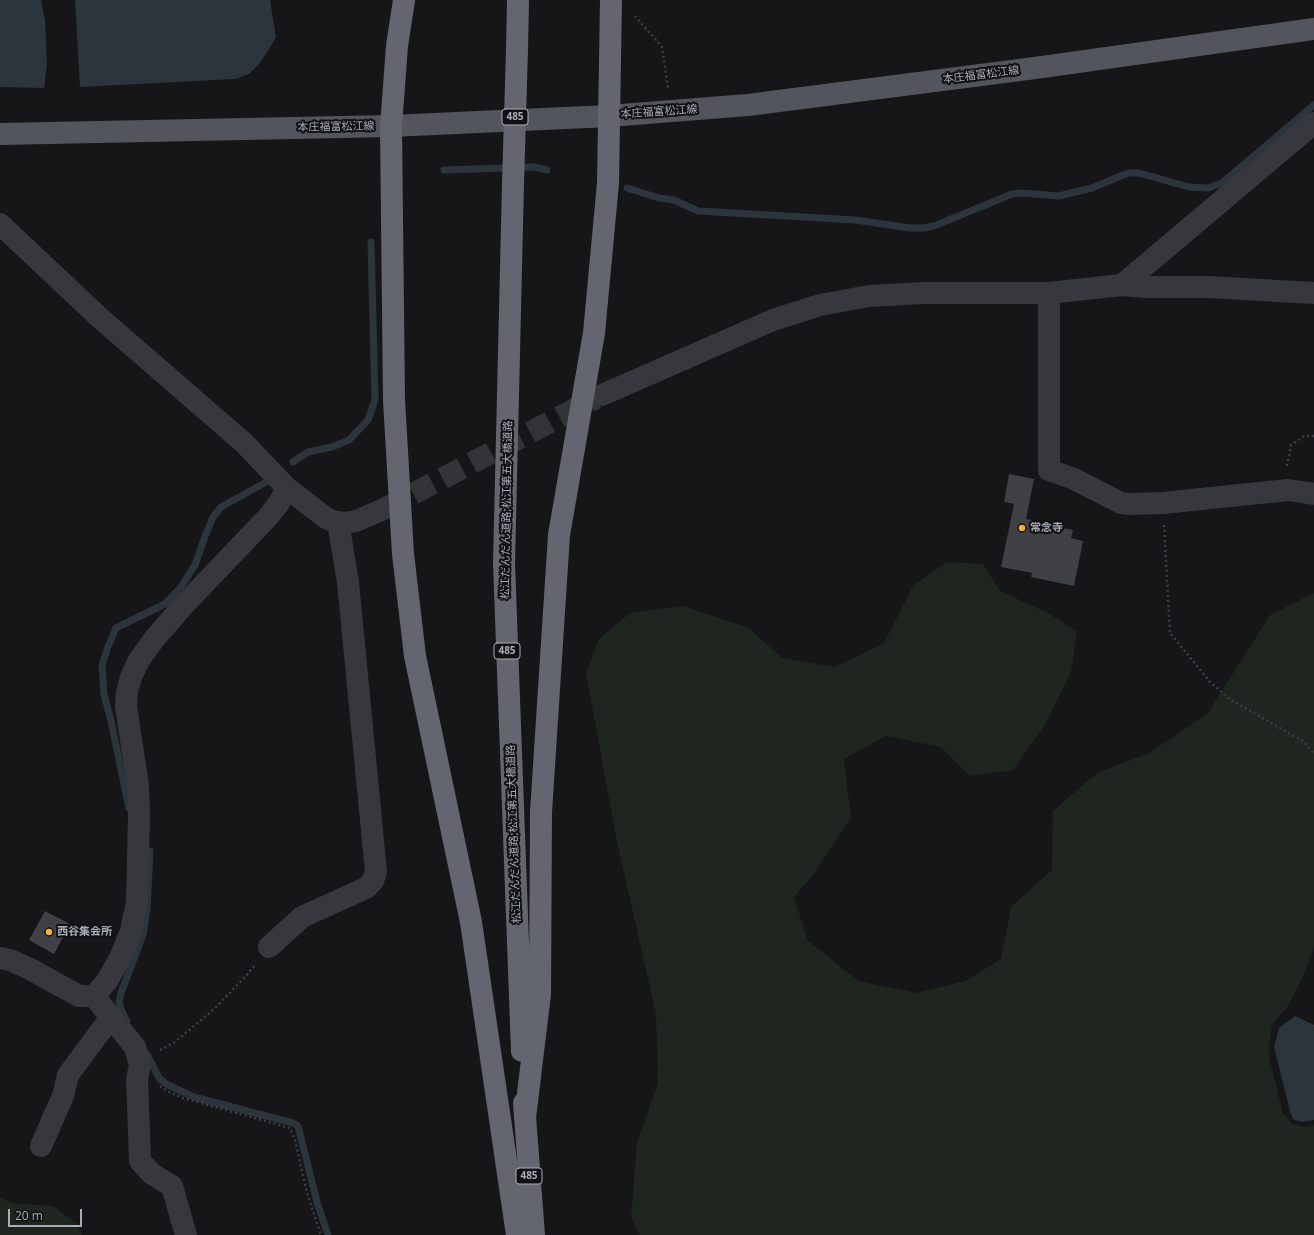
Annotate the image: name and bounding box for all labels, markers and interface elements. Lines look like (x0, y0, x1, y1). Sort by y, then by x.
street label: 本庄福富松江線 (942, 64, 1020, 86)
street label: 本庄福富松江線 (620, 103, 698, 121)
road number: 485 (502, 109, 528, 125)
street label: 本庄福富松江線 (297, 120, 375, 134)
street label: 松江だんだん道路;松江第五大橋道路 (499, 420, 515, 600)
place label: 常念寺 (1030, 521, 1063, 535)
marker: 常念寺 (1017, 523, 1027, 533)
road number: 485 (494, 643, 520, 659)
street label: 松江だんだん道路;松江第五大橋道路 (504, 744, 524, 924)
place label: 西谷集会所 (57, 925, 112, 939)
marker: 西谷集会所 (44, 927, 54, 937)
road number: 485 (516, 1168, 542, 1184)
scale bar (10, 1201, 84, 1227)
text: 20 m (15, 1207, 43, 1224)

